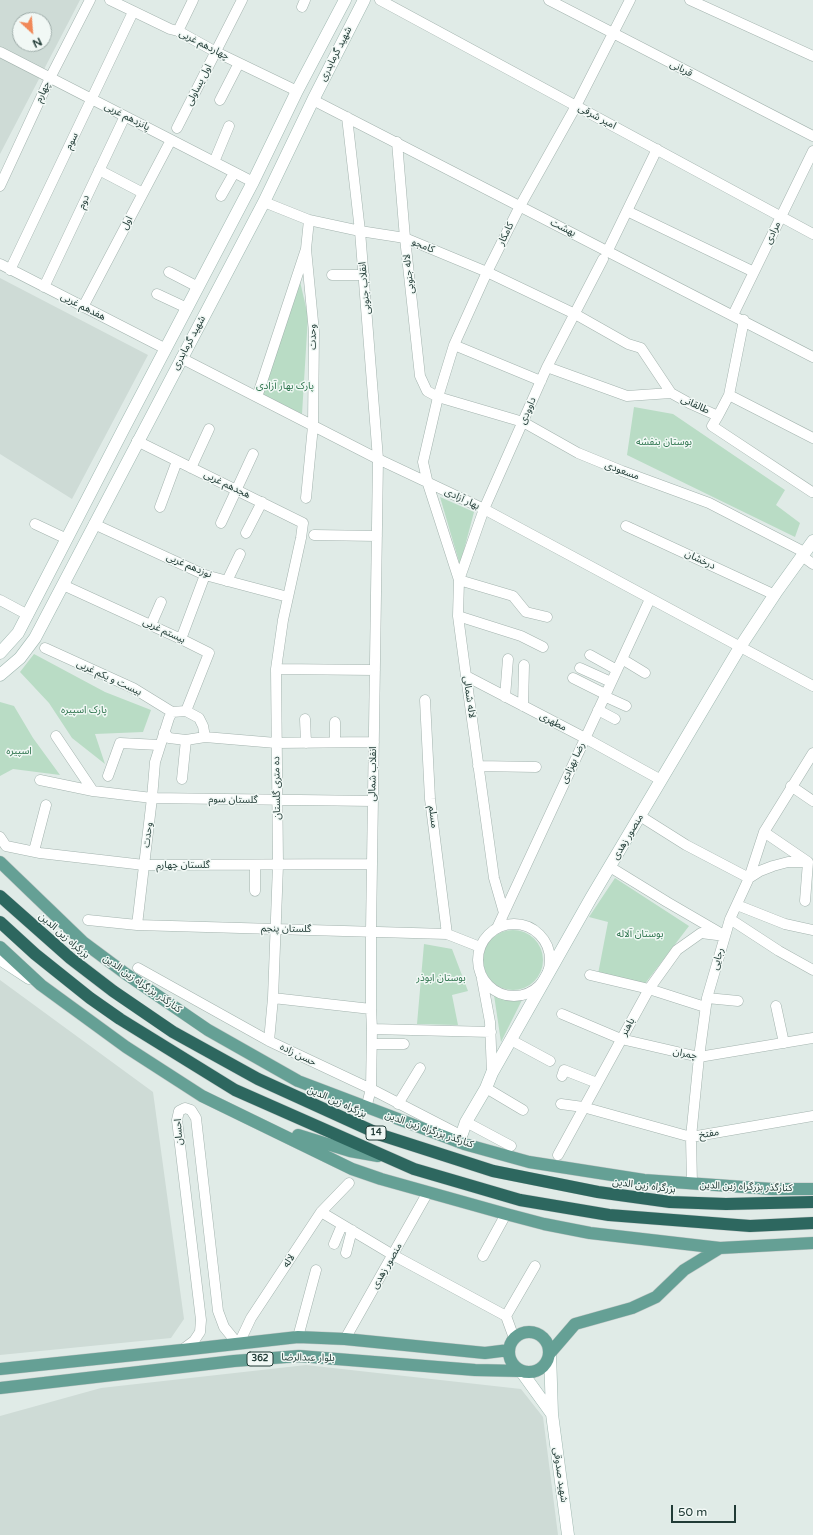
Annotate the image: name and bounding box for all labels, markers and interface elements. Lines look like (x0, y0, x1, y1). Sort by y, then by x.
north arrow (12, 12, 52, 52)
street label: شهید گرمابدری (317, 25, 355, 83)
street label: چهاردهم غربی (177, 27, 231, 63)
text: N (30, 35, 44, 50)
street label: قربانی (668, 58, 694, 80)
street label: اول یساولی (183, 62, 215, 108)
street label: چهارم (33, 80, 53, 104)
street label: پانزدهم غربی (102, 100, 152, 134)
street label: امیر شرقی (576, 102, 618, 132)
street label: سوم (63, 131, 81, 151)
street label: دوم (76, 193, 92, 211)
street label: اول (119, 214, 135, 232)
street label: بهشت (548, 216, 578, 240)
street label: مرادی (762, 220, 784, 246)
street label: کامکار (495, 221, 517, 247)
street label: کامجو (410, 236, 436, 256)
street label: لاله جنوبی (401, 253, 417, 295)
street label: انقلاب جنوبی (357, 261, 373, 315)
street label: هفدهم غربی (59, 291, 107, 323)
street label: شهید گرمابدری (170, 314, 208, 372)
street label: وحدت (307, 324, 319, 350)
park label: پارک بهار آزادی (256, 380, 314, 392)
street label: طالقانی (679, 393, 711, 417)
street label: داوودی (517, 396, 539, 426)
park label: بوستان بنفشه (636, 436, 692, 448)
street label: مسعودی (603, 459, 641, 483)
street label: هجدهم غربی (202, 469, 252, 501)
street label: بهار آزادی (442, 486, 482, 512)
street label: درخشان (683, 548, 717, 572)
street label: نوزدهم غربی (164, 551, 214, 581)
street label: بیستم غربی (141, 616, 187, 646)
street label: بیست و یکم غربی (74, 658, 144, 698)
street label: لاله شمالی (460, 675, 478, 719)
park label: پارک اسپیره (61, 704, 107, 716)
street label: مطهری (537, 710, 569, 734)
street label: رضا بهزادی (558, 740, 588, 786)
park label: اسپیره (6, 745, 32, 757)
street label: انقلاب شمالی (367, 746, 379, 802)
street label: ده متری گلستان (270, 756, 284, 820)
street label: گلستان سوم (208, 794, 258, 806)
street label: مسلم (426, 805, 440, 829)
street label: منصور زهدی (610, 812, 646, 862)
street label: وحدت (140, 822, 156, 848)
street label: گلستان چهارم (156, 859, 210, 871)
street label: بزرگراه زین الدین (36, 911, 92, 961)
street label: گلستان پنجم (261, 923, 311, 935)
park label: بوستان آلاله (617, 928, 663, 940)
street label: رجایی (709, 947, 727, 971)
street label: کنارگذر بزرگراه زین الدین (100, 952, 184, 1016)
park label: بوستان ابوذر (416, 972, 466, 984)
street label: باهنر (618, 1016, 638, 1038)
street label: حسن زاده (278, 1041, 318, 1069)
street label: چمران (672, 1046, 698, 1062)
street label: بزرگراه زین الدین (305, 1084, 369, 1120)
street label: کنارگذر بزرگراه زین الدین (383, 1109, 475, 1151)
street label: احسان (172, 1118, 186, 1146)
road number: 14 (366, 1126, 386, 1140)
street label: مفتخ (698, 1126, 720, 1142)
street label: بزرگراه زین الدین (612, 1176, 676, 1196)
street label: کنارگذر بزرگراه زین الدین (699, 1179, 793, 1195)
street label: منصور زهدی (369, 1241, 405, 1291)
street label: لاله (280, 1252, 298, 1270)
road number: 362 (247, 1352, 273, 1366)
street label: بلوار عبدالرضا (281, 1352, 335, 1364)
street label: شهید صدوقی (550, 1447, 570, 1503)
scale bar (673, 1497, 738, 1523)
text: 50 m (678, 1505, 707, 1519)

